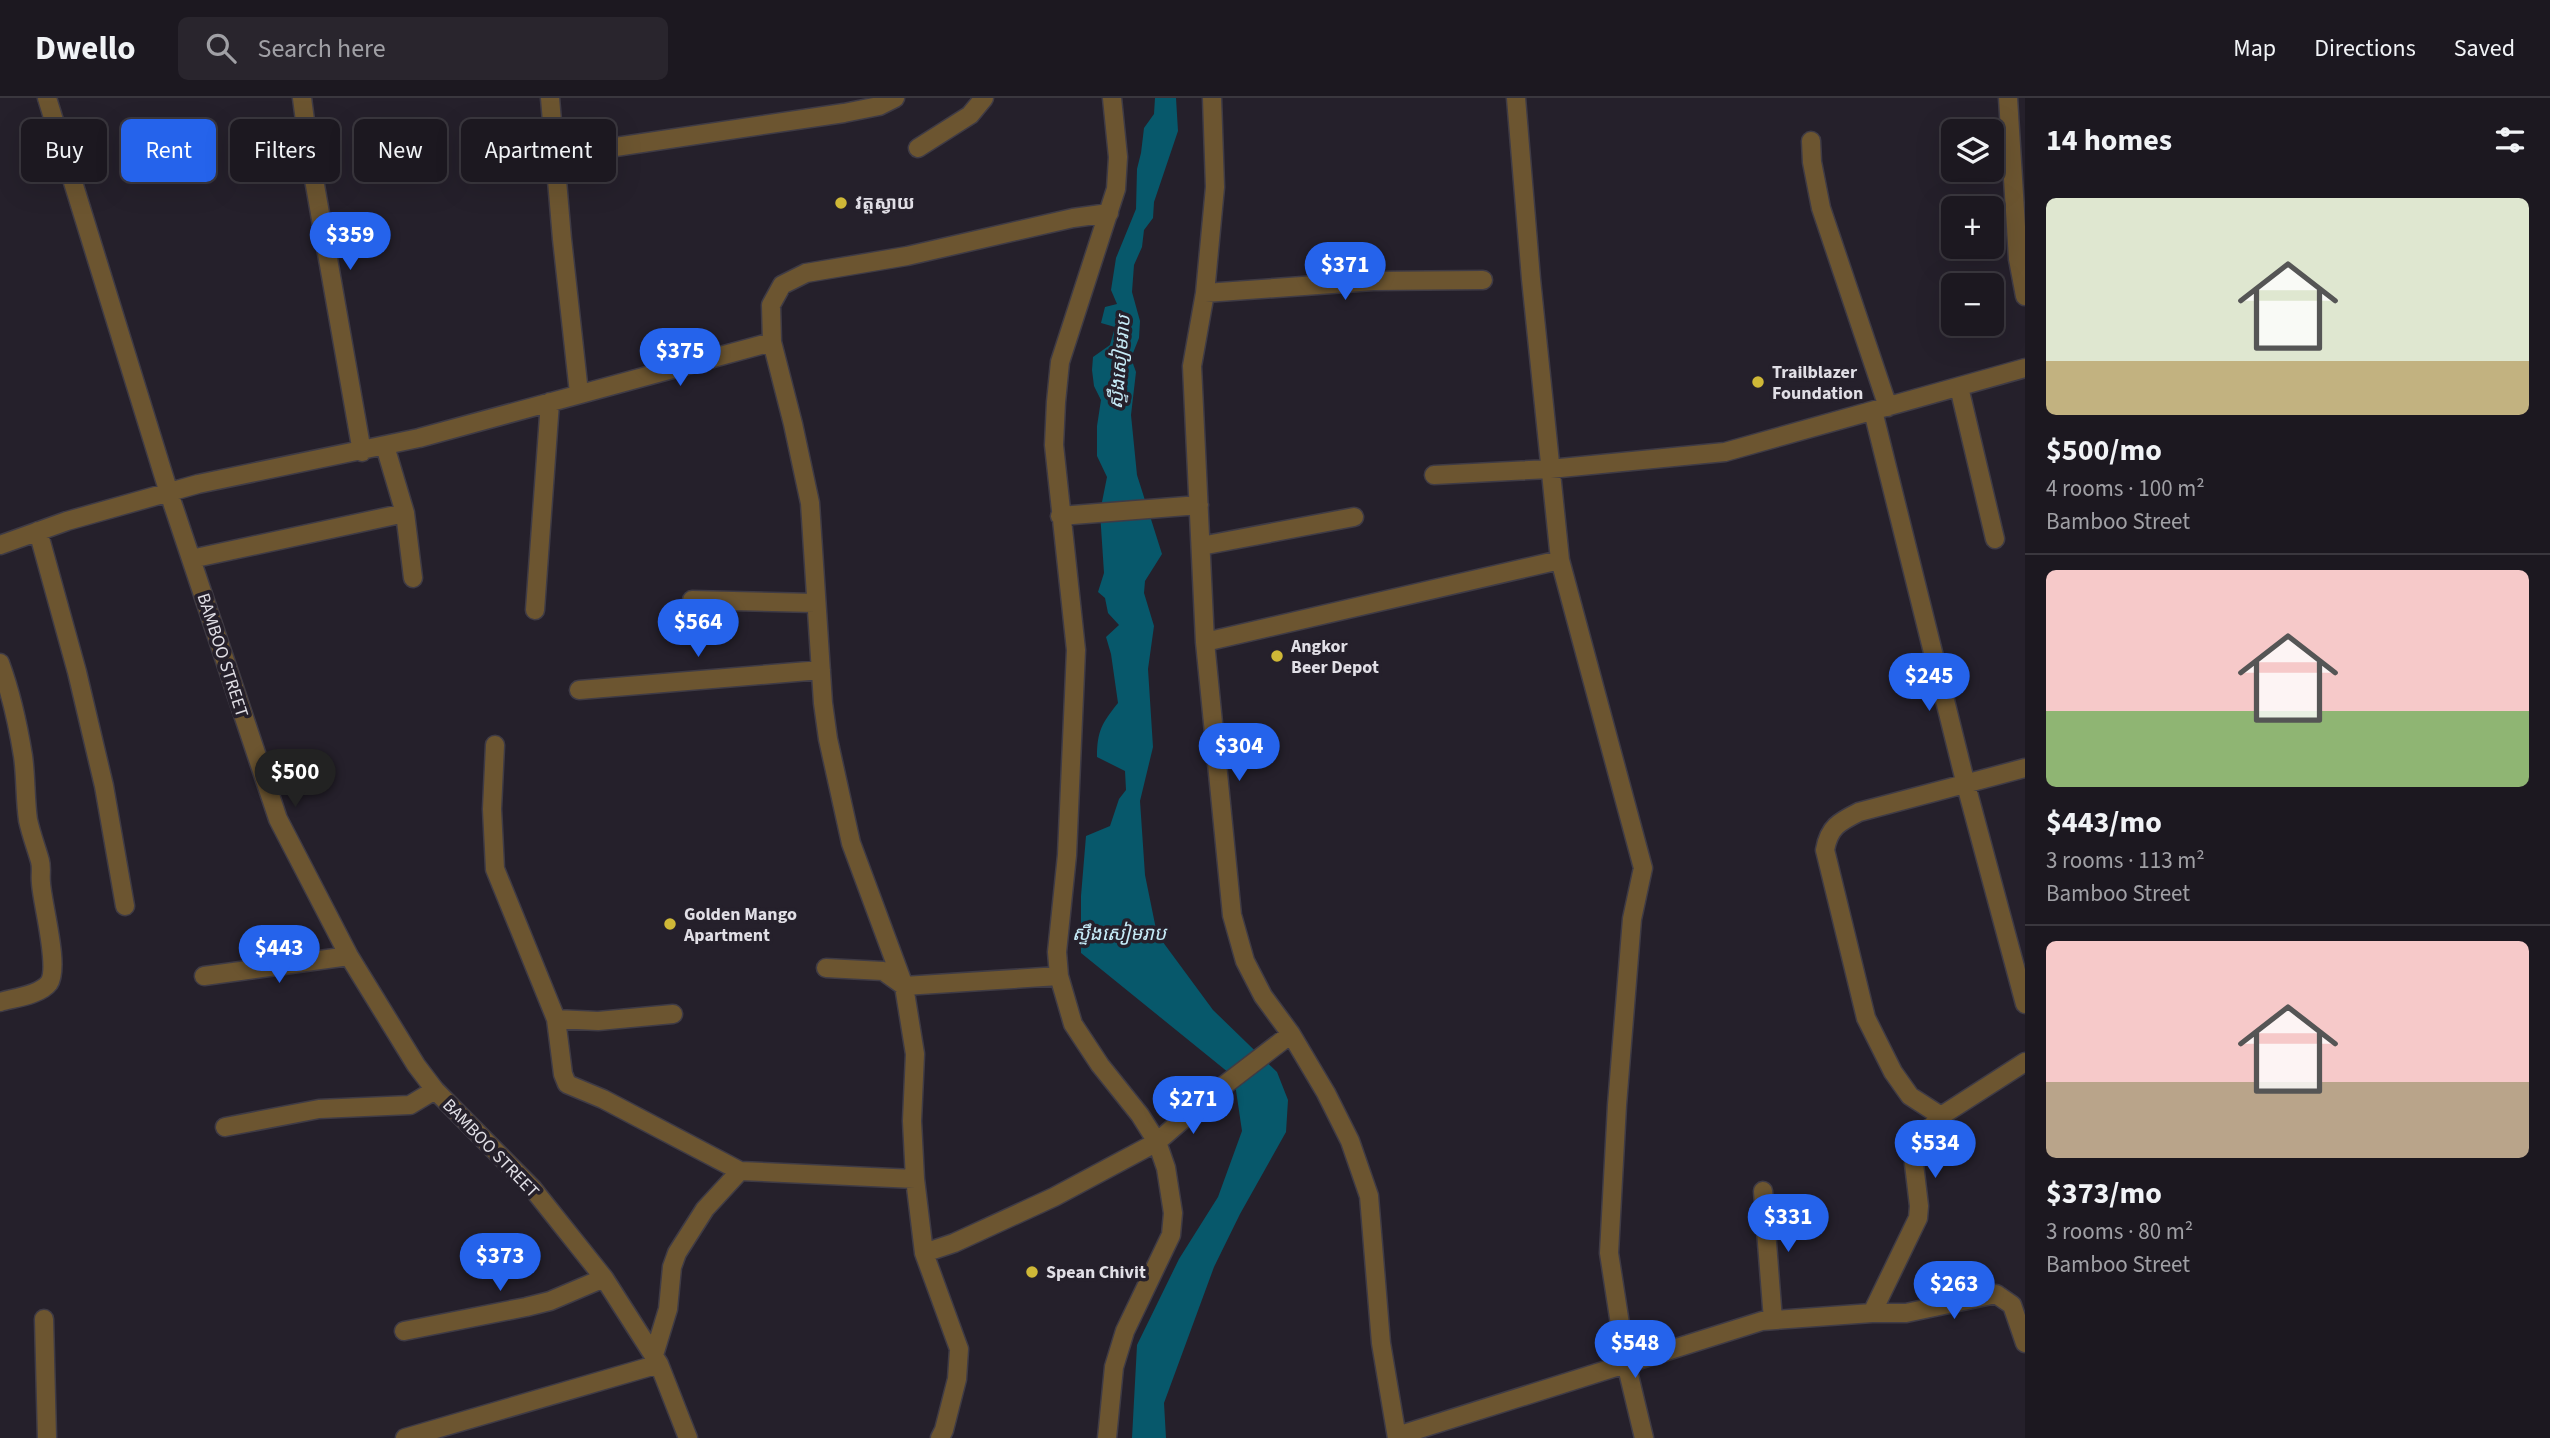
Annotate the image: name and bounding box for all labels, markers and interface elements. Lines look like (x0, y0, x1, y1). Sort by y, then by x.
search box (178, 17, 668, 80)
text: Dwello (35, 25, 136, 72)
icon: search (202, 29, 240, 67)
text: Search here (258, 30, 386, 67)
text: Map (2233, 31, 2276, 66)
text: Directions (2314, 31, 2416, 66)
text: Saved (2454, 31, 2515, 66)
chip: Buy (21, 119, 107, 182)
chip: Rent (121, 119, 216, 182)
chip: Filters (230, 119, 340, 182)
chip: New (354, 119, 447, 182)
chip: Apartment (461, 119, 616, 182)
map controls (1941, 119, 2004, 336)
button: layers (1941, 119, 2004, 182)
text: 14 homes (2046, 119, 2172, 162)
icon: filters (2491, 121, 2529, 159)
place label: វត្តស្វាយ (855, 191, 915, 216)
marker: វត្តស្វាយ (833, 195, 849, 211)
button: + (1941, 196, 2004, 259)
pin: $359 (309, 212, 391, 272)
text: $359 (326, 218, 374, 251)
pin: $371 (1304, 242, 1386, 302)
icon: home (2225, 243, 2351, 369)
text: $371 (1321, 248, 1369, 281)
button: − (1941, 273, 2004, 336)
water label: ស្ទឹងសៀមរាប (1103, 312, 1138, 410)
pin: $375 (639, 328, 721, 388)
text: $375 (656, 334, 704, 367)
place label: Trailblazer Foundation (1772, 360, 1863, 406)
marker: Trailblazer Foundation (1750, 374, 1766, 390)
text: $500/mo (2046, 429, 2162, 472)
text: 4 rooms · 100 m² (2046, 472, 2205, 505)
text: Bamboo Street (2046, 505, 2190, 538)
street label: BAMBOO STREET (191, 590, 254, 721)
pin: $564 (657, 600, 739, 659)
text: $564 (674, 605, 722, 638)
icon: home (2225, 615, 2351, 741)
place label: Angkor Beer Depot (1290, 634, 1379, 680)
marker: Angkor Beer Depot (1269, 648, 1285, 664)
pin: $245 (1888, 654, 1970, 713)
text: $245 (1905, 659, 1953, 692)
pin: $304 (1198, 724, 1280, 783)
text: $304 (1215, 729, 1263, 762)
pin: $500 (254, 750, 336, 809)
text: $500 (271, 755, 319, 788)
text: $443/mo (2046, 801, 2162, 844)
text: 3 rooms · 113 m² (2046, 844, 2205, 877)
text: Bamboo Street (2046, 877, 2190, 910)
place label: Golden Mango Apartment (683, 902, 797, 948)
marker: Golden Mango Apartment (662, 916, 678, 932)
water label: ស្ទឹងសៀមរាប (1072, 921, 1168, 948)
pin: $443 (238, 926, 320, 985)
text: $443 (255, 931, 303, 964)
icon: home (2225, 986, 2351, 1112)
pin: $271 (1152, 1076, 1234, 1136)
text: $271 (1169, 1082, 1217, 1115)
street label: BAMBOO STREET (437, 1093, 545, 1204)
pin: $534 (1894, 1121, 1976, 1180)
text: $534 (1911, 1126, 1959, 1159)
text: $373/mo (2046, 1172, 2162, 1215)
pin: $331 (1747, 1194, 1829, 1254)
text: $331 (1764, 1200, 1812, 1233)
text: 3 rooms · 80 m² (2046, 1215, 2193, 1248)
pin: $373 (459, 1234, 541, 1293)
text: $373 (476, 1239, 524, 1272)
text: Bamboo Street (2046, 1248, 2190, 1281)
place label: Spean Chivit (1046, 1260, 1146, 1285)
pin: $263 (1913, 1262, 1995, 1321)
marker: Spean Chivit (1024, 1264, 1040, 1280)
text: $263 (1930, 1267, 1978, 1300)
pin: $548 (1594, 1320, 1676, 1380)
text: $548 (1611, 1326, 1659, 1359)

